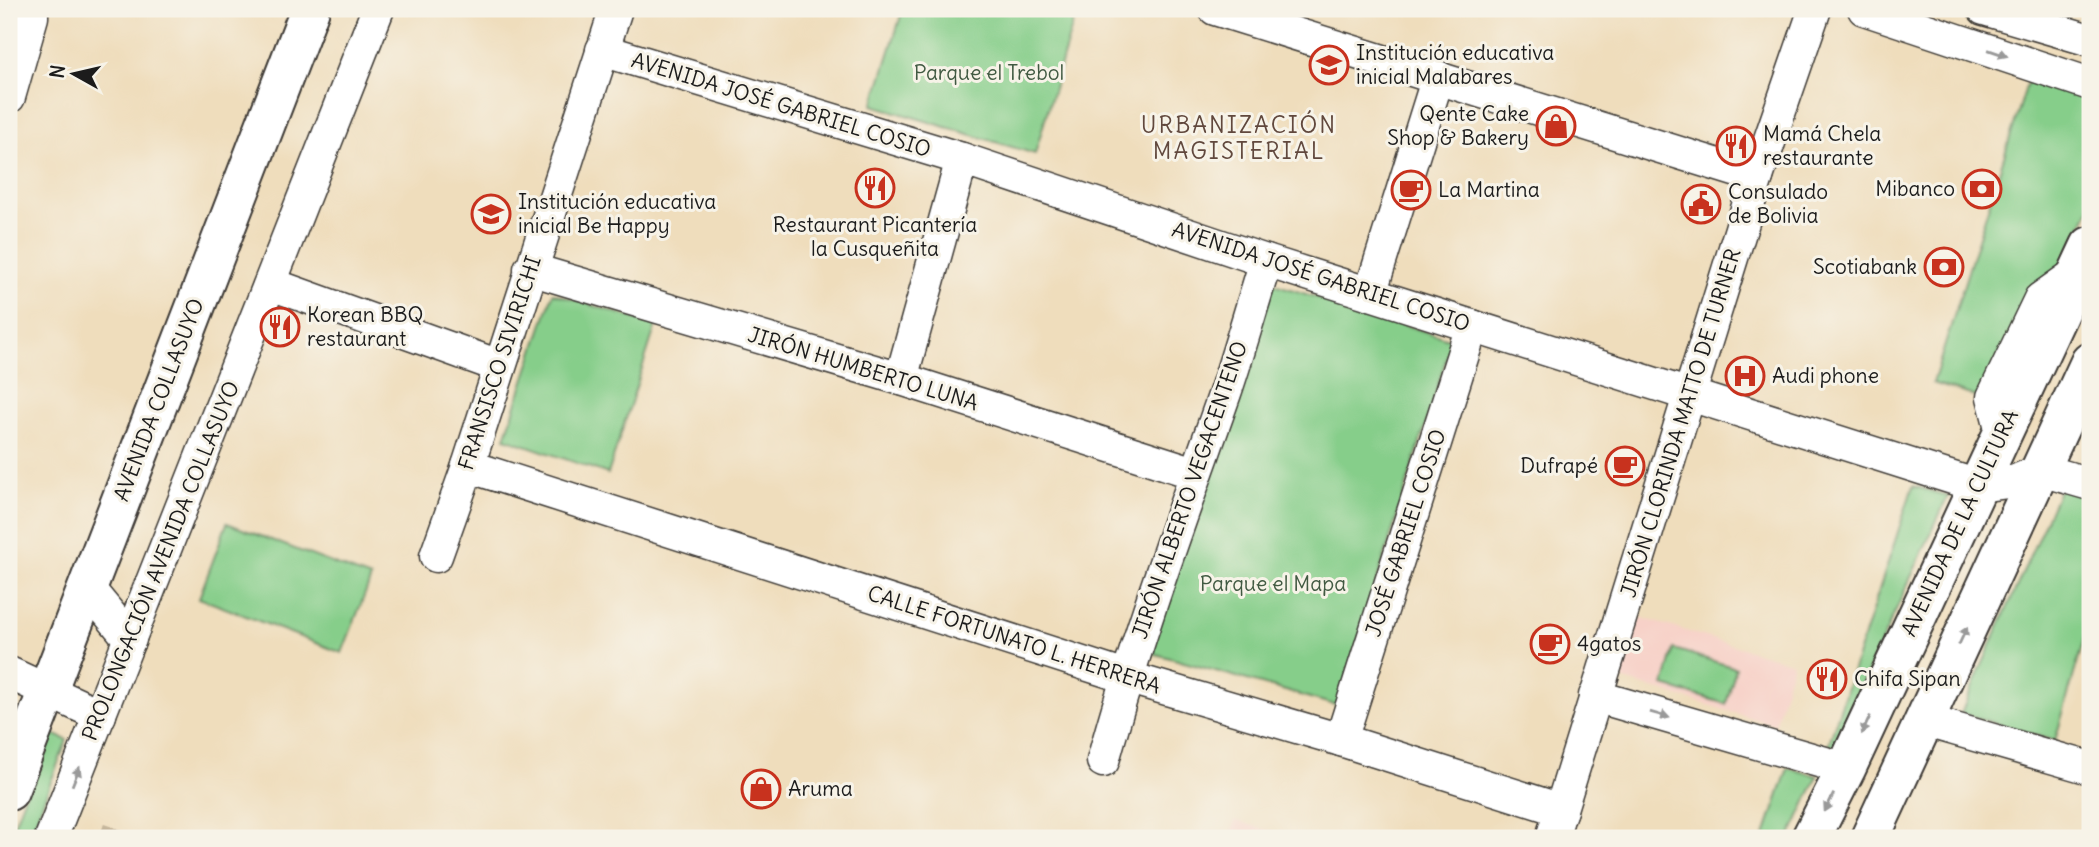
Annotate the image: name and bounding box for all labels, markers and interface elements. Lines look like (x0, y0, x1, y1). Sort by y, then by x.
north arrow (38, 38, 108, 108)
place label: Institución educativa inicial Malabares (1356, 39, 1554, 90)
school or university icon: Institución educativa inicial Malabares (1308, 44, 1350, 86)
street label: AVENIDA JOSÉ GABRIEL COSIO (628, 46, 934, 163)
one-way arrow (1988, 48, 2009, 59)
park label: Parque el Trebol (914, 59, 1064, 86)
text: N (44, 63, 70, 80)
place label: Qente Cake Shop & Bakery (1387, 100, 1529, 151)
shop icon: Qente Cake Shop & Bakery (1535, 105, 1577, 147)
district label: URBANIZACIÓN MAGISTERIAL (1141, 110, 1337, 165)
place label: Mamá Chela restaurante (1763, 120, 1881, 171)
restaurant icon: Mamá Chela restaurante (1715, 125, 1757, 167)
restaurant icon: Restaurant Picantería la Cusqueñita (854, 167, 896, 209)
bank icon: Mibanco (1961, 168, 2003, 210)
cafe icon: La Martina (1390, 169, 1432, 211)
place label: Mibanco (1875, 175, 1955, 202)
place label: La Martina (1438, 176, 1540, 203)
place label: Consulado de Bolivia (1728, 178, 1828, 229)
public building icon: Consulado de Bolivia (1680, 183, 1722, 225)
place label: Institución educativa inicial Be Happy (518, 188, 716, 239)
school or university icon: Institución educativa inicial Be Happy (470, 193, 512, 235)
place label: Restaurant Picantería la Cusqueñita (773, 211, 977, 262)
street label: AVENIDA JOSÉ GABRIEL COSIO (1169, 216, 1474, 338)
street label: JIRÓN CLORINDA MATTO DE TURNER (1614, 245, 1747, 601)
bank icon: Scotiabank (1923, 246, 1965, 288)
street label: FRANSISCO SIVIRICHI (452, 252, 547, 473)
place label: Scotiabank (1813, 253, 1917, 280)
street label: AVENIDA COLLASUYO (107, 295, 210, 505)
place label: Korean BBQ restaurant (307, 301, 423, 352)
restaurant icon: Korean BBQ restaurant (259, 306, 301, 348)
street label: JIRÓN HUMBERTO LUNA (745, 321, 982, 416)
street label: JIRÓN ALBERTO VEGACENTENO (1126, 337, 1253, 642)
hospital icon: Audi phone (1724, 355, 1766, 397)
place label: Audi phone (1772, 362, 1879, 389)
street label: PROLONGACIÓN AVENIDA COLLASUYO (76, 377, 245, 745)
street label: AVENIDA DE LA CULTURA (1895, 405, 2024, 641)
street label: JOSÉ GABRIEL COSIO (1359, 426, 1452, 640)
cafe icon: Dufrapé (1604, 445, 1646, 487)
place label: Dufrapé (1520, 452, 1598, 479)
park label: Parque el Mapa (1200, 570, 1346, 597)
street label: CALLE FORTUNATO L. HERRERA (864, 579, 1164, 700)
cafe icon: 4gatos (1529, 623, 1571, 665)
one-way arrow (1957, 626, 1969, 646)
place label: 4gatos (1577, 630, 1641, 657)
restaurant icon: Chifa Sipan (1806, 658, 1848, 700)
place label: Chifa Sipan (1854, 665, 1961, 692)
one-way arrow (1650, 710, 1671, 720)
one-way arrow (1861, 715, 1872, 736)
one-way arrow (70, 766, 81, 787)
shop icon: Aruma (740, 768, 782, 810)
place label: Aruma (788, 775, 853, 802)
one-way arrow (1823, 794, 1835, 814)

